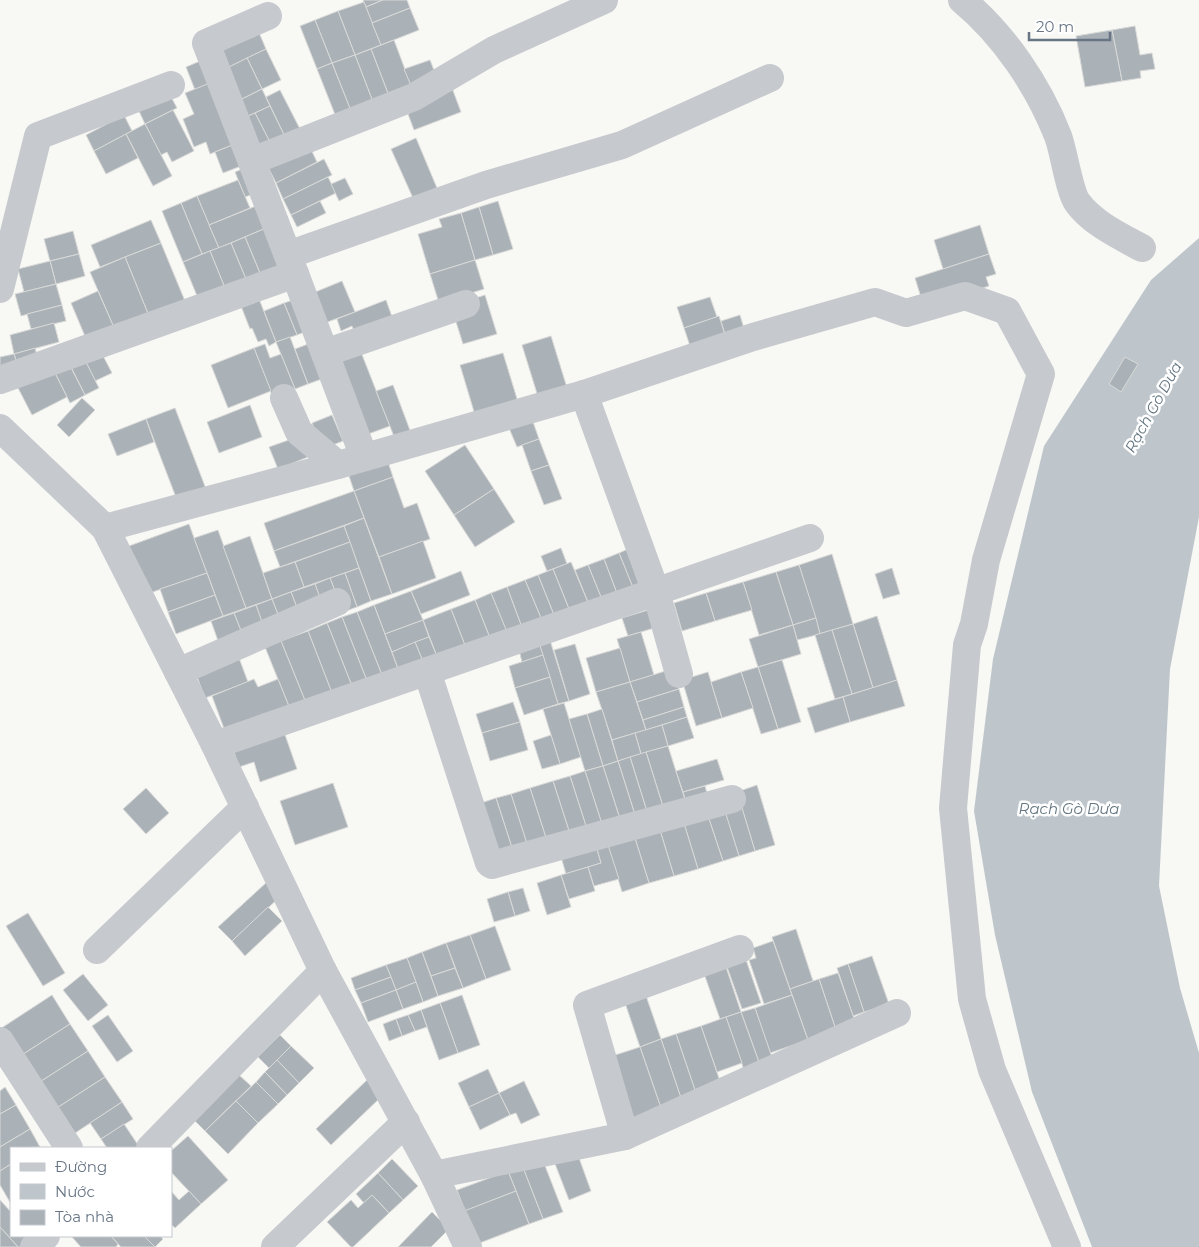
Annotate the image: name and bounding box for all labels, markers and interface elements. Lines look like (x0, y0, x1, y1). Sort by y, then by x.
scale bar (1029, 10, 1110, 42)
text: 20 m (1036, 17, 1074, 36)
water label: Rạch Gò Dưa (1120, 358, 1186, 456)
water label: Rạch Gò Dưa (1019, 799, 1119, 818)
legend (10, 1147, 172, 1237)
text: Đường (55, 1157, 107, 1176)
text: Nước (55, 1182, 95, 1201)
text: Tòa nhà (55, 1207, 114, 1226)

